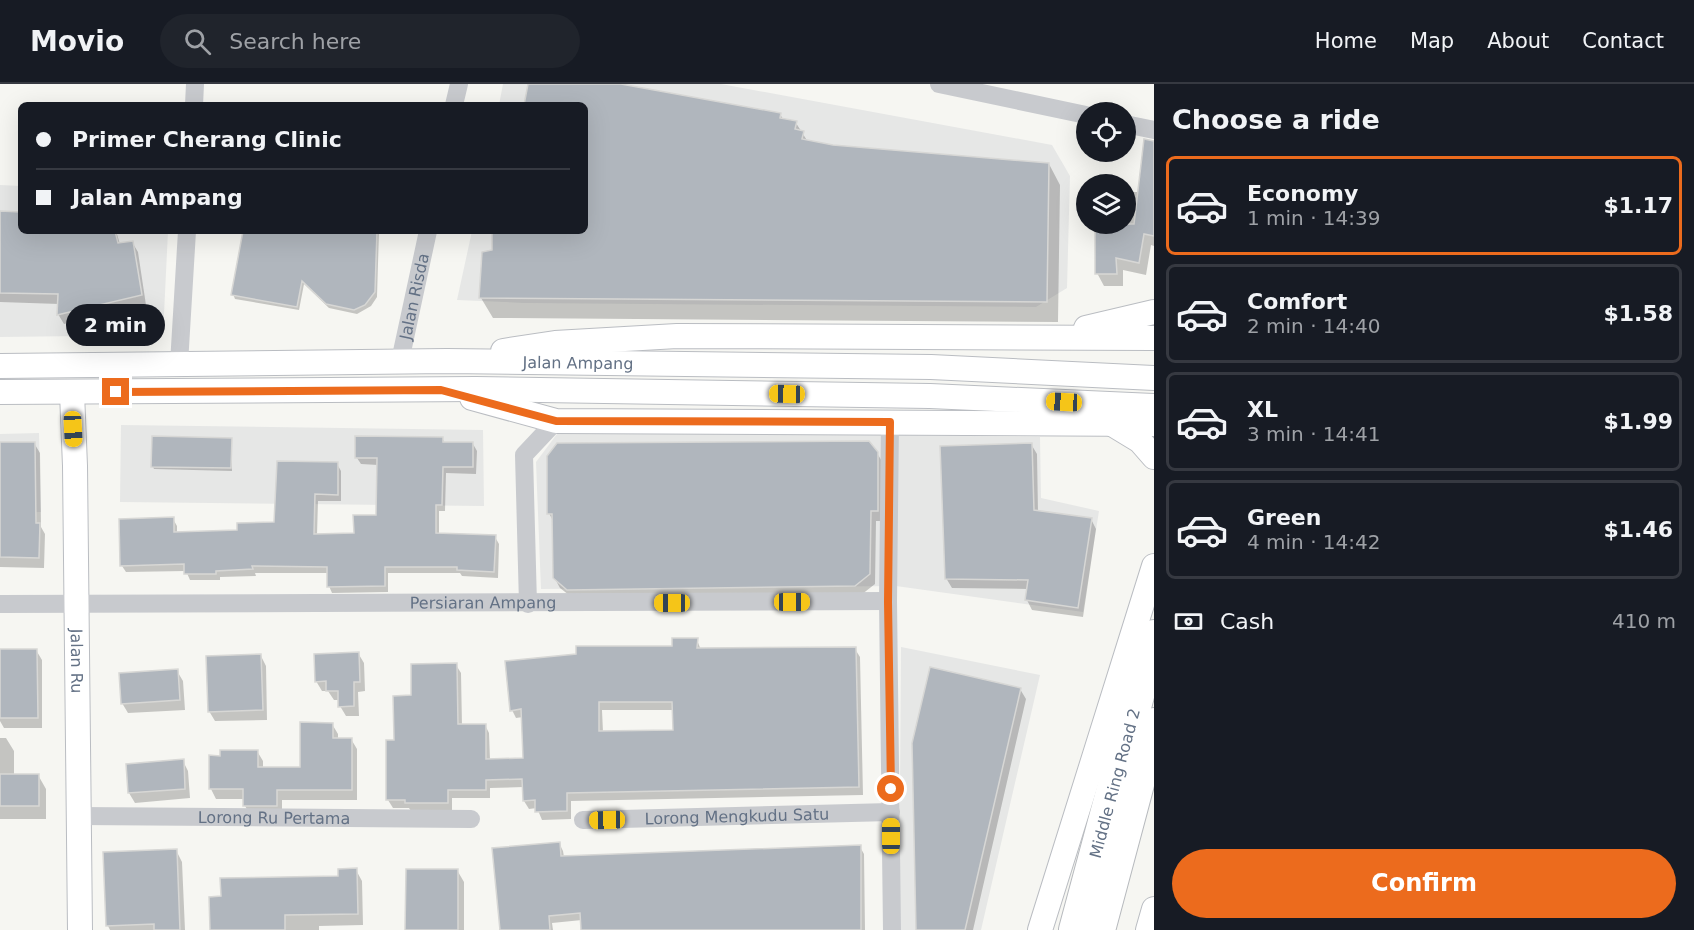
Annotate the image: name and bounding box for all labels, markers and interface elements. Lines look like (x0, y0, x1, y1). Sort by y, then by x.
search box (160, 14, 580, 68)
text: Movio (30, 25, 124, 58)
icon: search (181, 25, 214, 58)
text: Search here (229, 29, 361, 54)
text: Home (1315, 29, 1377, 53)
text: Map (1410, 29, 1454, 53)
text: About (1487, 29, 1549, 53)
text: Contact (1582, 29, 1664, 53)
map controls (1076, 102, 1136, 234)
button: locate (1076, 102, 1136, 162)
text: Choose a ride (1172, 104, 1380, 135)
text: Primer Cherang Clinic (72, 127, 342, 152)
button: layers (1076, 174, 1136, 234)
icon: car (1175, 179, 1229, 233)
text: Economy (1247, 181, 1358, 206)
text: Jalan Ampang (72, 185, 243, 210)
text: $1.17 (1603, 193, 1673, 218)
text: 1 min · 14:39 (1247, 206, 1381, 230)
street label: Jalan Risda (396, 252, 433, 343)
icon: car (1175, 287, 1229, 341)
text: Comfort (1247, 289, 1347, 314)
text: $1.58 (1603, 301, 1673, 326)
callout: 2 min (66, 305, 166, 347)
text: 2 min (84, 313, 147, 337)
text: 2 min · 14:40 (1247, 314, 1381, 338)
street label: Jalan Ampang (521, 353, 633, 373)
route end (102, 378, 129, 405)
car (769, 385, 805, 403)
car (1046, 392, 1082, 412)
icon: car (1175, 395, 1229, 449)
text: XL (1247, 397, 1278, 422)
text: $1.99 (1603, 409, 1673, 434)
car (63, 411, 83, 447)
text: 3 min · 14:41 (1247, 422, 1381, 446)
icon: car (1175, 503, 1229, 557)
text: Green (1247, 505, 1321, 530)
text: $1.46 (1603, 517, 1673, 542)
text: 4 min · 14:42 (1247, 530, 1381, 554)
street label: Persiaran Ampang (410, 593, 556, 613)
car (774, 593, 810, 611)
car (654, 594, 690, 612)
icon: cash (1172, 605, 1205, 638)
text: Cash (1220, 609, 1274, 634)
text: 410 m (1612, 609, 1676, 633)
street label: Jalan Ru (67, 628, 86, 693)
street label: Middle Ring Road 2 (1086, 706, 1144, 860)
route start (877, 775, 904, 802)
street label: Lorong Mengkudu Satu (644, 805, 829, 828)
street label: Lorong Ru Pertama (198, 808, 350, 828)
car (589, 811, 625, 829)
car (882, 818, 900, 854)
button: Confirm (1172, 849, 1676, 918)

